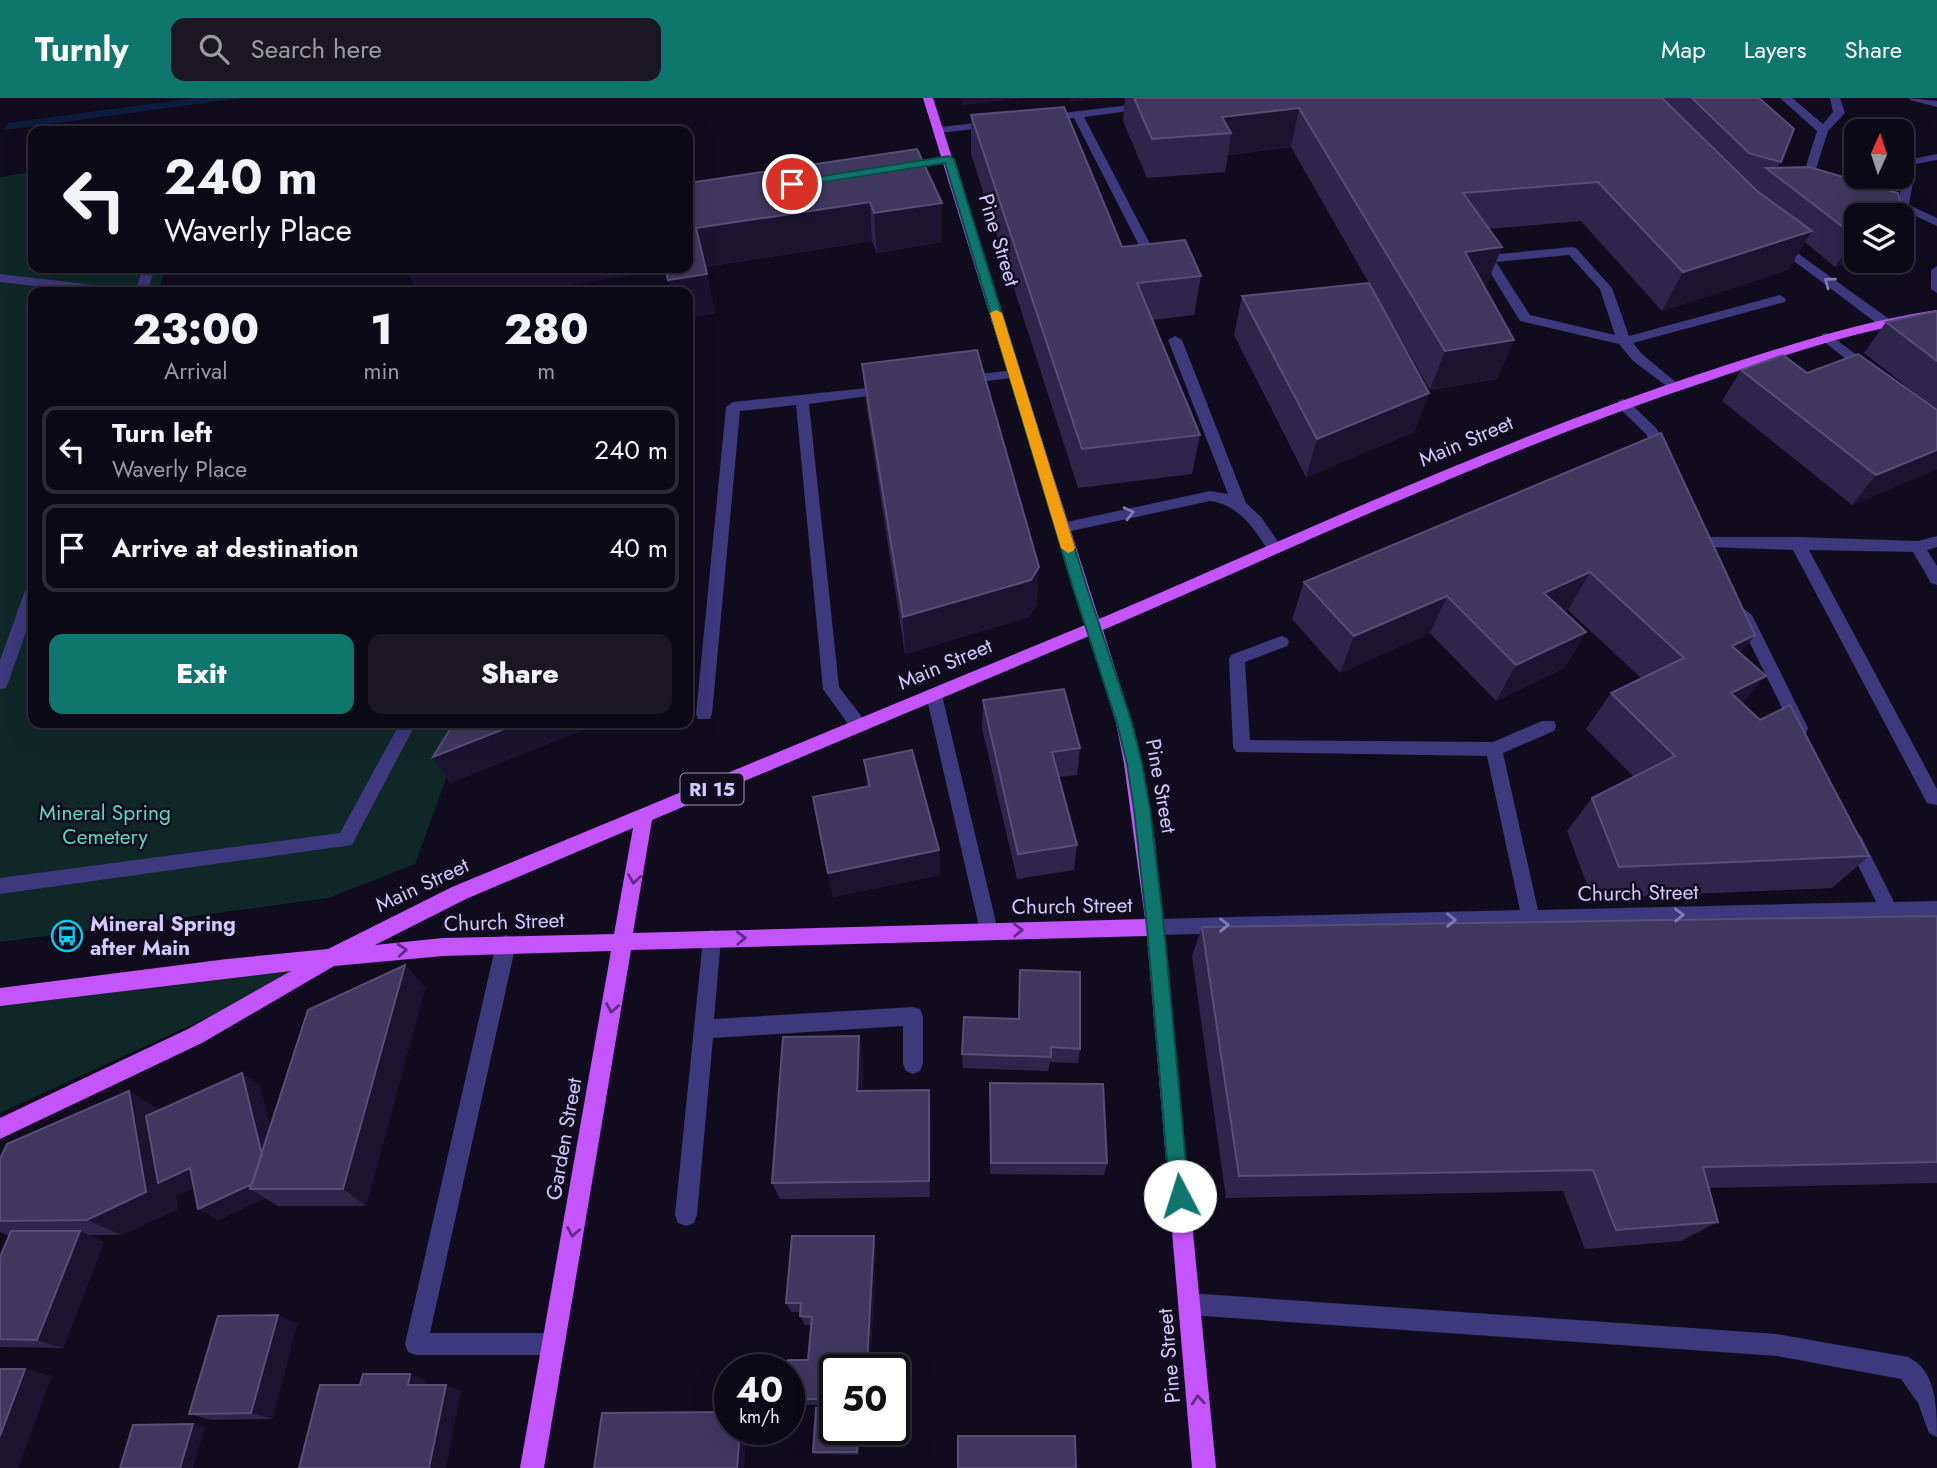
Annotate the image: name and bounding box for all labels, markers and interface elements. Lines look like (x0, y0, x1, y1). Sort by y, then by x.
search box (171, 18, 661, 81)
text: Turnly (35, 26, 129, 73)
icon: search (195, 30, 233, 68)
text: Search here (251, 30, 382, 68)
text: Map (1661, 32, 1706, 67)
text: Layers (1744, 32, 1806, 67)
text: Share (1844, 32, 1902, 67)
north arrow (1844, 119, 1914, 189)
map controls (1844, 119, 1914, 273)
text: 240 m (164, 142, 318, 212)
icon: left (49, 154, 140, 245)
pin (762, 154, 822, 214)
icon: arrive (773, 165, 811, 203)
street label: Pine Street (971, 190, 1027, 290)
button: layers (1844, 203, 1914, 273)
text: Waverly Place (164, 207, 352, 253)
one-way arrow (1824, 278, 1837, 290)
text: 23:00 (132, 299, 259, 360)
text: 1 (370, 299, 393, 360)
text: 280 (504, 299, 589, 360)
text: Arrival (164, 354, 227, 388)
text: min (364, 354, 400, 388)
text: m (537, 354, 555, 388)
street label: Main Street (1414, 408, 1518, 474)
text: Turn left (112, 414, 212, 452)
icon: left (53, 431, 91, 469)
text: 240 m (594, 431, 668, 469)
text: Waverly Place (112, 452, 247, 486)
one-way arrow (1123, 507, 1135, 522)
icon: arrive (53, 529, 91, 567)
text: Arrive at destination (112, 529, 359, 567)
text: 40 m (609, 529, 668, 567)
street label: Main Street (893, 631, 997, 697)
button: Exit (49, 634, 354, 714)
button: Share (368, 634, 672, 714)
street label: Pine Street (1138, 737, 1184, 835)
road number: RI 15 (680, 774, 744, 804)
park label: Mineral Spring Cemetery (39, 798, 171, 852)
street label: Main Street (370, 850, 474, 920)
one-way arrow (627, 873, 642, 885)
street label: Church Street (1577, 877, 1699, 909)
street label: Church Street (1011, 890, 1133, 922)
street label: Church Street (443, 905, 565, 939)
one-way arrow (1674, 907, 1684, 923)
place label: Mineral Spring after Main (90, 909, 236, 963)
one-way arrow (1446, 913, 1457, 928)
one-way arrow (1218, 918, 1229, 933)
bus stop icon: Mineral Spring after Main (50, 919, 84, 953)
one-way arrow (1012, 923, 1023, 938)
one-way arrow (736, 930, 747, 946)
one-way arrow (396, 943, 407, 958)
one-way arrow (605, 1002, 620, 1014)
street label: Garden Street (538, 1075, 590, 1203)
position arrow (1143, 1159, 1217, 1233)
one-way arrow (566, 1226, 581, 1238)
street label: Pine Street (1150, 1307, 1188, 1405)
speed limit sign: 50 (819, 1354, 910, 1445)
text: 40 (736, 1365, 783, 1415)
one-way arrow (1191, 1394, 1206, 1405)
text: km/h (739, 1404, 780, 1430)

